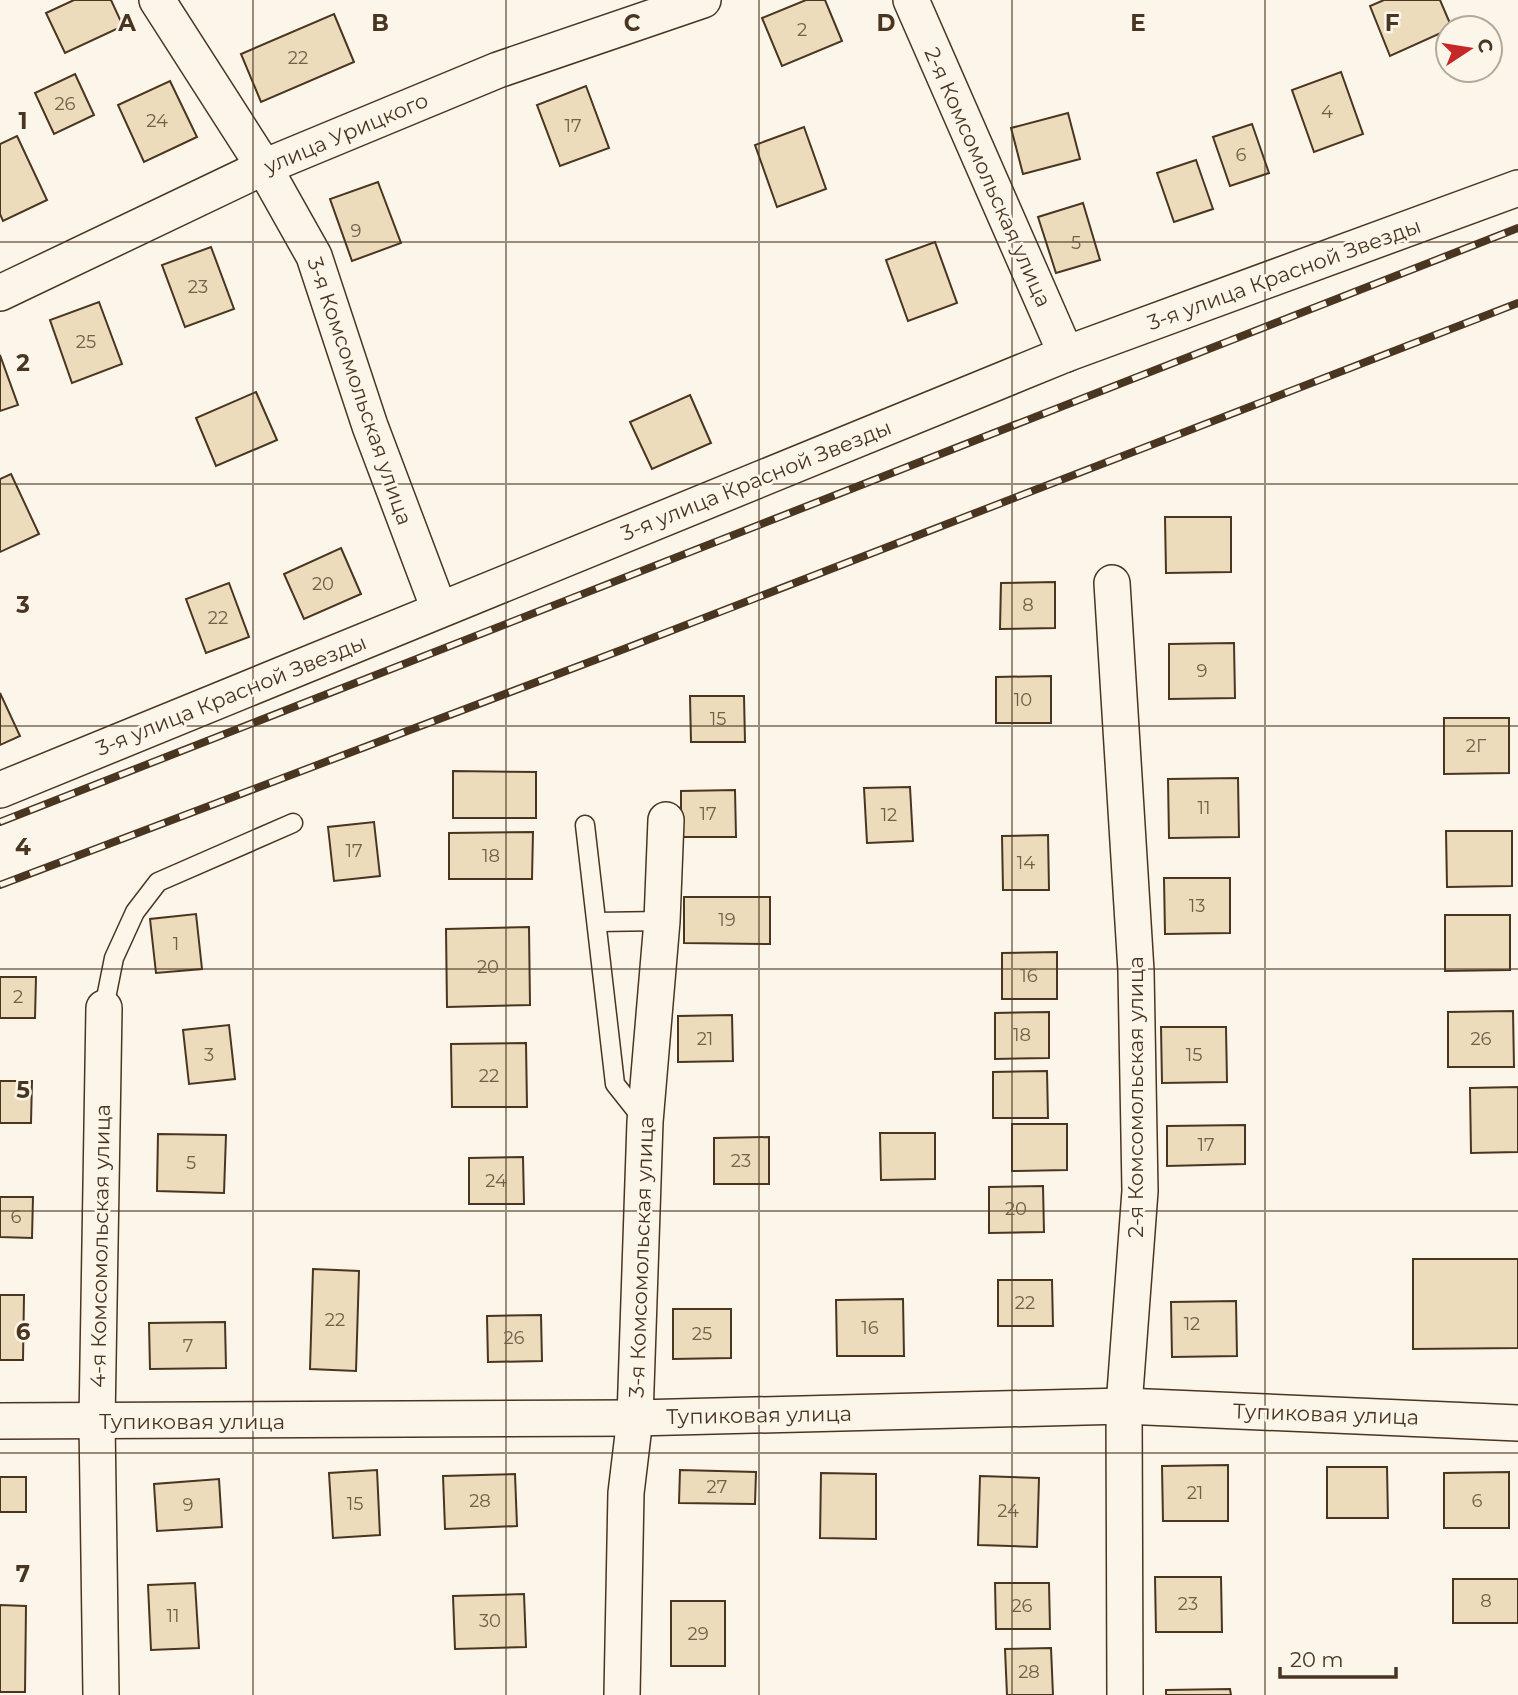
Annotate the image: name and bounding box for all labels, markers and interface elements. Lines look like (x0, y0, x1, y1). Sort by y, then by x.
text: A (117, 9, 136, 37)
text: B (371, 9, 389, 37)
text: C (624, 9, 641, 37)
text: D (877, 9, 896, 37)
text: E (1130, 9, 1146, 37)
text: F (1385, 9, 1400, 37)
north arrow (1434, 14, 1504, 84)
house number: 2 (797, 19, 807, 41)
text: С (1472, 36, 1498, 55)
street label: 2-я Комсомольская улица (919, 43, 1057, 311)
house number: 22 (288, 47, 308, 69)
street label: улица Урицкого (259, 87, 432, 179)
house number: 26 (54, 93, 76, 115)
house number: 4 (1321, 101, 1333, 123)
text: 1 (18, 107, 28, 135)
house number: 24 (146, 110, 168, 132)
house number: 17 (564, 115, 582, 137)
house number: 6 (1236, 144, 1247, 166)
street label: 3-я улица Красной Звезды (1144, 213, 1424, 335)
house number: 9 (351, 220, 362, 242)
house number: 5 (1071, 232, 1081, 254)
street label: 3-я Комсомольская улица (302, 254, 418, 528)
house number: 23 (188, 276, 208, 298)
house number: 25 (76, 331, 96, 353)
text: 2 (16, 349, 30, 377)
street label: 3-я улица Красной Звезды (617, 414, 895, 546)
house number: 20 (312, 573, 334, 595)
text: 3 (15, 591, 30, 619)
house number: 8 (1022, 594, 1034, 616)
house number: 22 (208, 607, 228, 629)
street label: 3-я улица Красной Звезды (92, 629, 370, 761)
house number: 9 (1197, 660, 1208, 682)
house number: 10 (1014, 689, 1032, 711)
house number: 15 (710, 708, 726, 730)
house number: 2Г (1466, 735, 1487, 757)
house number: 11 (1198, 797, 1211, 819)
house number: 17 (699, 803, 717, 825)
house number: 12 (881, 804, 897, 826)
text: 4 (15, 833, 31, 861)
house number: 17 (345, 840, 363, 862)
house number: 18 (482, 845, 500, 867)
house number: 14 (1017, 852, 1035, 874)
house number: 13 (1189, 895, 1205, 917)
house number: 19 (718, 909, 736, 931)
house number: 1 (173, 933, 179, 955)
house number: 20 (477, 956, 499, 978)
street label: 2-я Комсомольская улица (1123, 956, 1148, 1238)
house number: 16 (1020, 965, 1038, 987)
house number: 2 (13, 986, 23, 1008)
house number: 18 (1013, 1024, 1031, 1046)
house number: 21 (697, 1028, 713, 1050)
house number: 26 (1470, 1028, 1492, 1050)
house number: 3 (204, 1044, 214, 1066)
house number: 15 (1186, 1044, 1202, 1066)
house number: 22 (479, 1065, 499, 1087)
text: 5 (16, 1076, 30, 1104)
street label: 4-я Комсомольская улица (85, 1104, 115, 1388)
street label: 3-я Комсомольская улица (624, 1116, 658, 1398)
house number: 17 (1197, 1134, 1215, 1156)
house number: 23 (731, 1150, 751, 1172)
house number: 5 (186, 1152, 196, 1174)
house number: 24 (485, 1170, 507, 1192)
house number: 20 (1005, 1198, 1027, 1220)
house number: 6 (11, 1206, 22, 1228)
house number: 22 (1015, 1292, 1035, 1314)
house number: 22 (325, 1309, 345, 1331)
house number: 12 (1184, 1313, 1200, 1335)
house number: 16 (861, 1317, 879, 1339)
text: 6 (16, 1318, 31, 1346)
house number: 25 (692, 1323, 712, 1345)
house number: 26 (503, 1327, 525, 1349)
house number: 7 (183, 1335, 193, 1357)
street label: Тупиковая улица (1233, 1398, 1419, 1430)
street label: Тупиковая улица (666, 1401, 852, 1429)
street label: Тупиковая улица (99, 1409, 285, 1434)
house number: 27 (707, 1476, 727, 1498)
house number: 21 (1187, 1482, 1203, 1504)
house number: 28 (469, 1490, 491, 1512)
house number: 6 (1472, 1490, 1483, 1512)
house number: 15 (347, 1493, 363, 1515)
house number: 9 (183, 1494, 194, 1516)
house number: 24 (997, 1500, 1019, 1522)
text: 7 (16, 1560, 30, 1588)
house number: 8 (1480, 1590, 1492, 1612)
house number: 23 (1178, 1593, 1198, 1615)
house number: 26 (1011, 1595, 1033, 1617)
house number: 11 (167, 1605, 180, 1627)
house number: 30 (479, 1610, 501, 1632)
house number: 29 (687, 1623, 709, 1645)
scale bar (1280, 1636, 1396, 1680)
text: 20 m (1290, 1647, 1344, 1672)
house number: 28 (1018, 1661, 1040, 1683)

